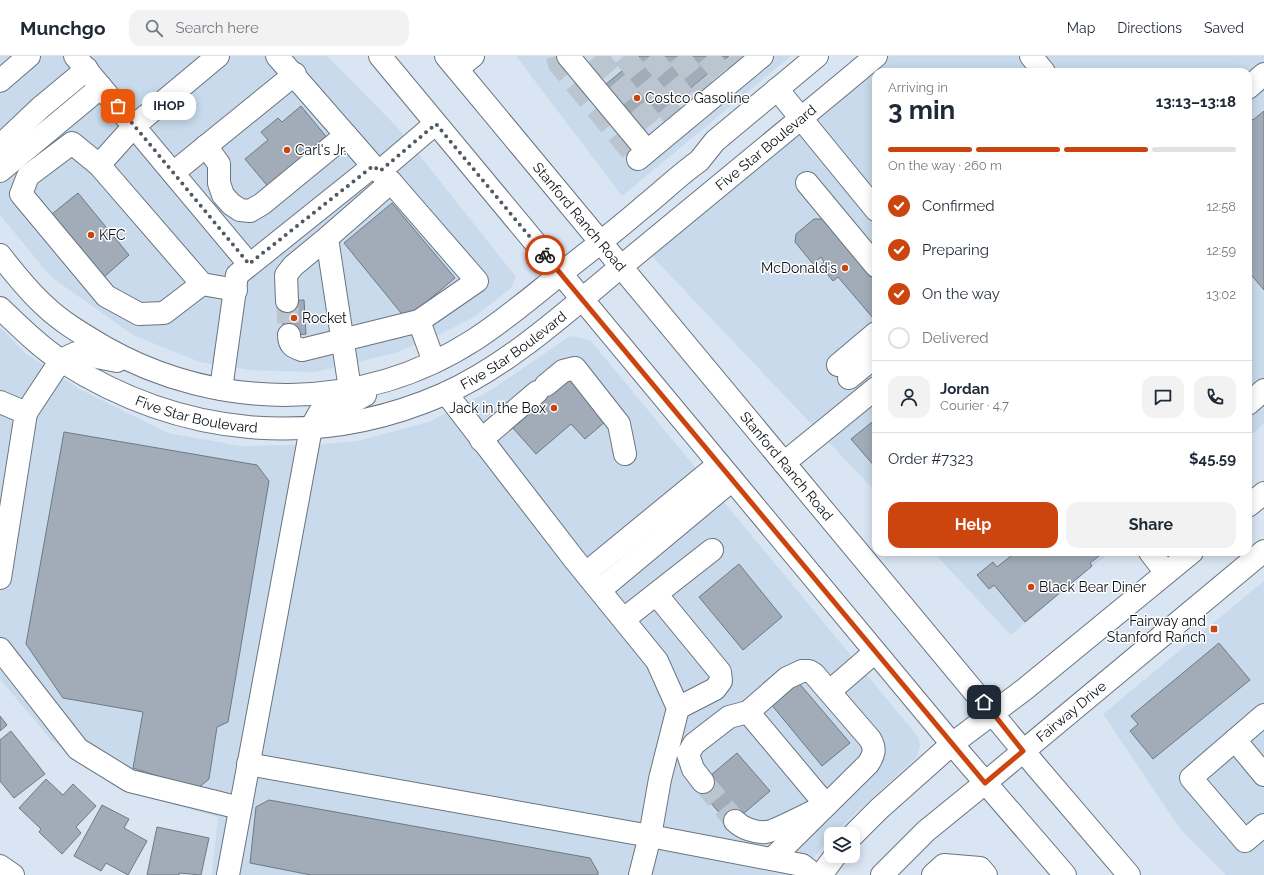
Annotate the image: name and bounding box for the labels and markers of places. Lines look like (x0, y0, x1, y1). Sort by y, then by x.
pin (101, 89, 135, 123)
place label: Costco Gasoline (645, 90, 750, 106)
callout: IHOP (142, 92, 196, 120)
marker: Costco Gasoline (632, 93, 642, 103)
place label: Carl's Jr. (295, 142, 346, 158)
marker: Carl's Jr. (282, 145, 292, 155)
place label: KFC (99, 227, 126, 243)
marker: KFC (86, 230, 96, 240)
place label: McDonald's (761, 260, 837, 276)
marker: McDonald's (840, 263, 850, 273)
place label: Rocket (302, 310, 347, 326)
marker: Rocket (289, 313, 299, 323)
place label: Jack in the Box (449, 400, 546, 416)
marker: Jack in the Box (549, 403, 559, 413)
place label: Black Bear Diner (1039, 579, 1146, 595)
marker: Black Bear Diner (1026, 582, 1036, 592)
place label: Fairway and Stanford Ranch (1107, 613, 1206, 645)
marker: Fairway and Stanford Ranch (1209, 624, 1219, 634)
pin (967, 685, 1001, 719)

